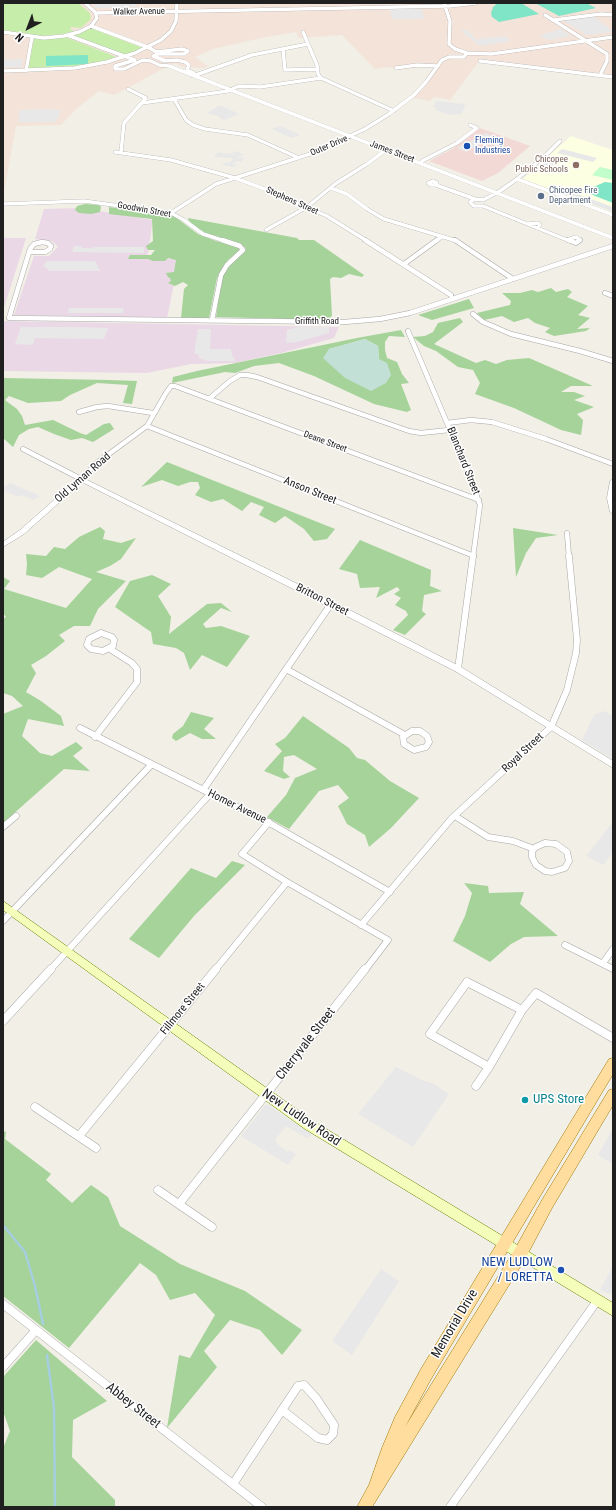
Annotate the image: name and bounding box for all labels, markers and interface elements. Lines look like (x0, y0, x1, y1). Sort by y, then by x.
street label: Walker Avenue (113, 6, 165, 18)
north arrow (8, 8, 48, 48)
text: N (13, 30, 26, 44)
street label: Outer Drive (309, 133, 349, 159)
place label: Fleming Industries (475, 136, 510, 157)
street label: James Street (368, 139, 416, 165)
marker: Fleming Industries (462, 141, 472, 151)
place label: Chicopee Public Schools (515, 155, 568, 176)
marker: Chicopee Public Schools (571, 160, 581, 170)
street label: Stephens Street (264, 185, 320, 217)
place label: Chicopee Fire Department (549, 186, 597, 207)
marker: Chicopee Fire Department (536, 191, 546, 201)
street label: Goodwin Street (116, 200, 172, 220)
street label: Griffith Road (295, 317, 339, 327)
street label: Blanchard Street (443, 425, 483, 497)
street label: Deane Street (302, 429, 348, 455)
street label: Old Lyman Road (52, 450, 114, 506)
street label: Anson Street (282, 474, 338, 508)
street label: Britton Street (293, 581, 351, 619)
street label: Royal Street (500, 730, 546, 776)
street label: Homer Avenue (206, 787, 268, 827)
street label: Fillmore Street (158, 980, 208, 1038)
street label: Cherryvale Street (273, 1005, 339, 1083)
street label: New Ludlow Road (259, 1086, 343, 1150)
place label: UPS Store (533, 1092, 584, 1108)
marker: UPS Store (520, 1095, 530, 1105)
place label: NEW LUDLOW / LORETTA (482, 1255, 553, 1286)
marker: NEW LUDLOW / LORETTA (556, 1265, 566, 1275)
street label: Memorial Drive (428, 1287, 482, 1361)
street label: Abbey Street (103, 1380, 163, 1432)

